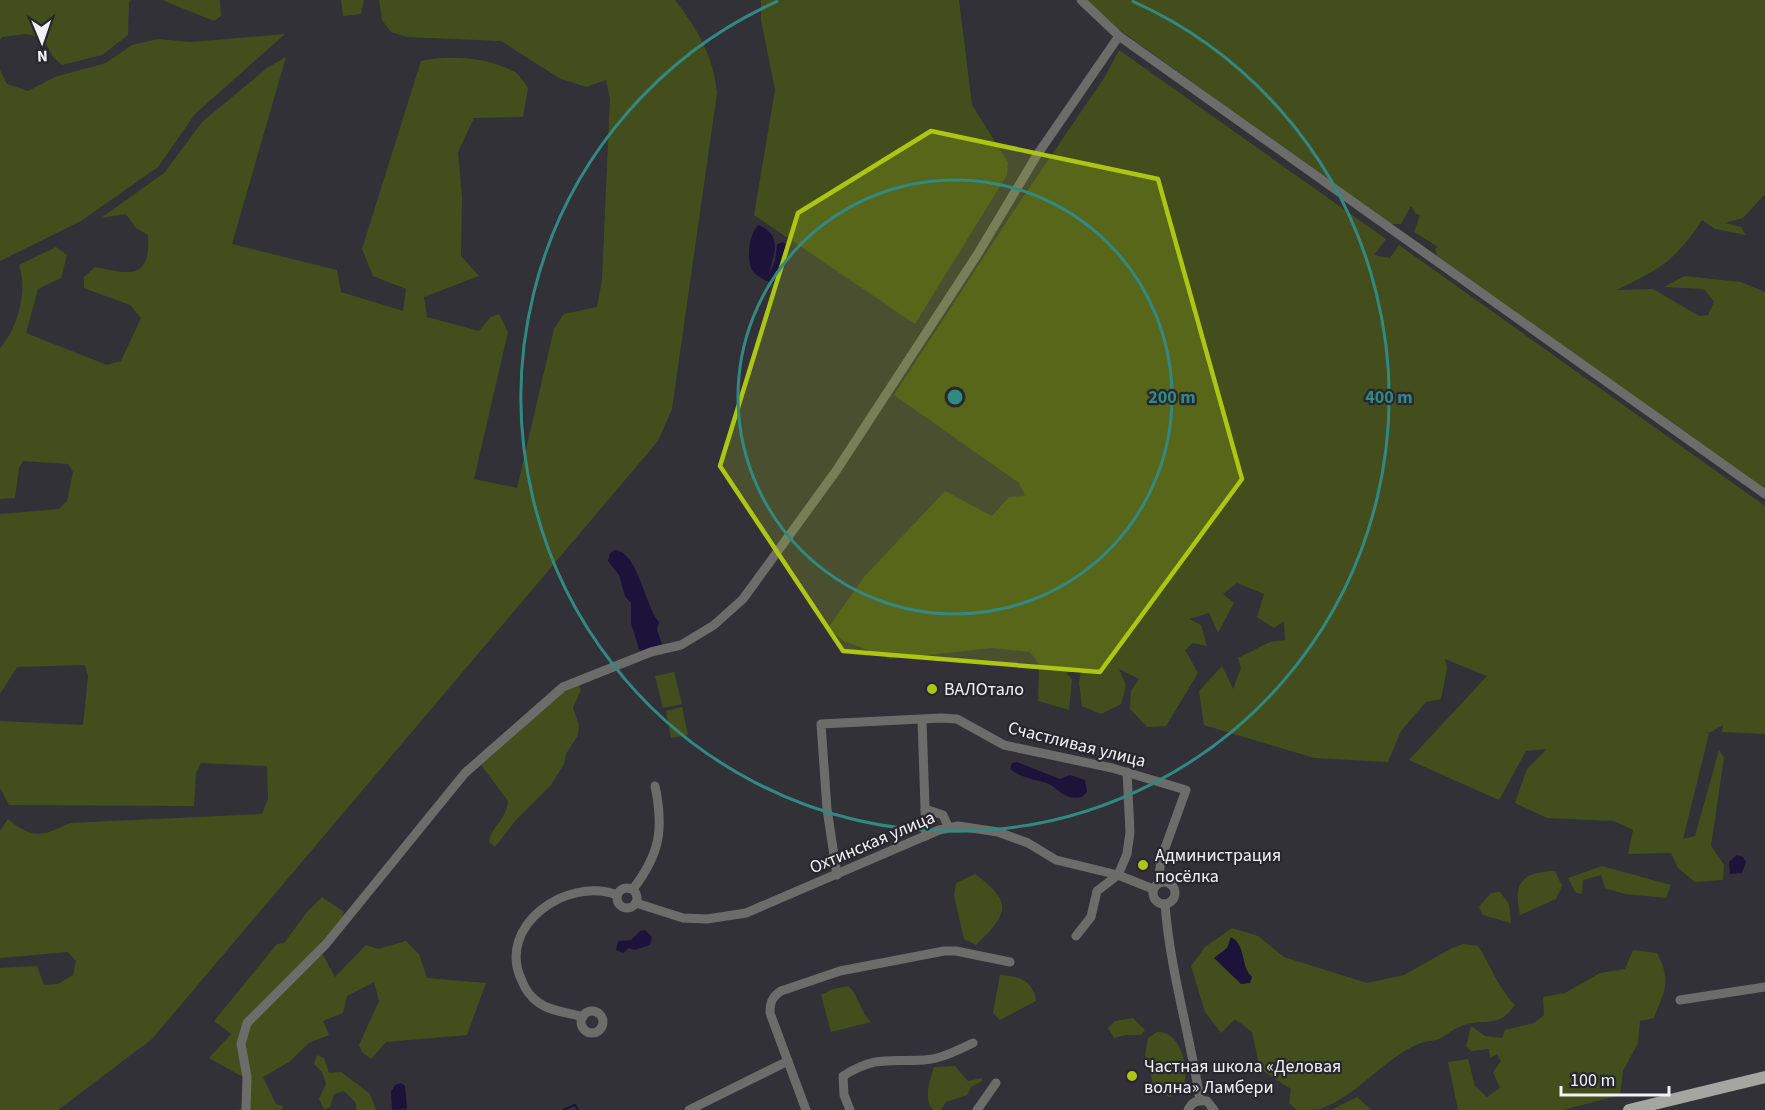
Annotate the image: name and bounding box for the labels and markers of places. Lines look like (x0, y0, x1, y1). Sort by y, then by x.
centre of rings (945, 387, 965, 407)
place label: ВАЛОтало (944, 677, 1024, 702)
marker: ВАЛОтало (925, 682, 939, 696)
place label: Администрация посёлка (1155, 843, 1281, 889)
marker: Администрация посёлка (1136, 858, 1150, 872)
place label: Частная школа «Деловая волна» Ламбери (1144, 1054, 1341, 1100)
marker: Частная школа «Деловая волна» Ламбери (1125, 1069, 1139, 1083)

